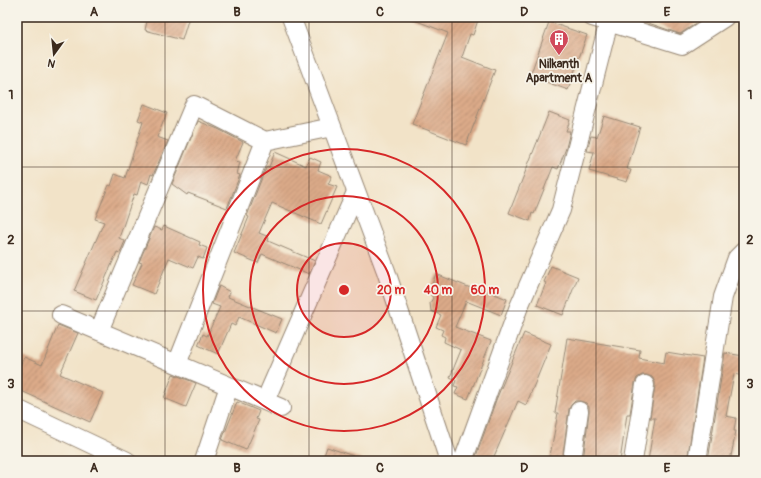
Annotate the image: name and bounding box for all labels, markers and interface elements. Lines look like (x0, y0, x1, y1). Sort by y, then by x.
text: A (90, 4, 99, 20)
text: B (233, 4, 241, 20)
text: C (376, 4, 384, 20)
text: D (520, 4, 528, 20)
text: E (664, 4, 671, 20)
building icon: Nilkanth Apartment A (548, 28, 570, 56)
north arrow (34, 34, 74, 74)
text: N (46, 56, 57, 70)
place label: Nilkanth Apartment A (526, 57, 592, 86)
text: 1 (8, 87, 14, 103)
text: 1 (747, 87, 753, 103)
text: 2 (7, 232, 15, 248)
text: 2 (746, 232, 754, 248)
centre of rings (337, 283, 351, 297)
text: 20 m (377, 283, 405, 298)
text: 40 m (423, 283, 453, 298)
text: 60 m (471, 283, 500, 298)
text: 3 (7, 376, 15, 392)
text: 3 (746, 376, 754, 392)
text: A (90, 460, 99, 476)
text: B (233, 460, 241, 476)
text: C (376, 460, 384, 476)
text: D (520, 460, 528, 476)
text: E (664, 460, 671, 476)

